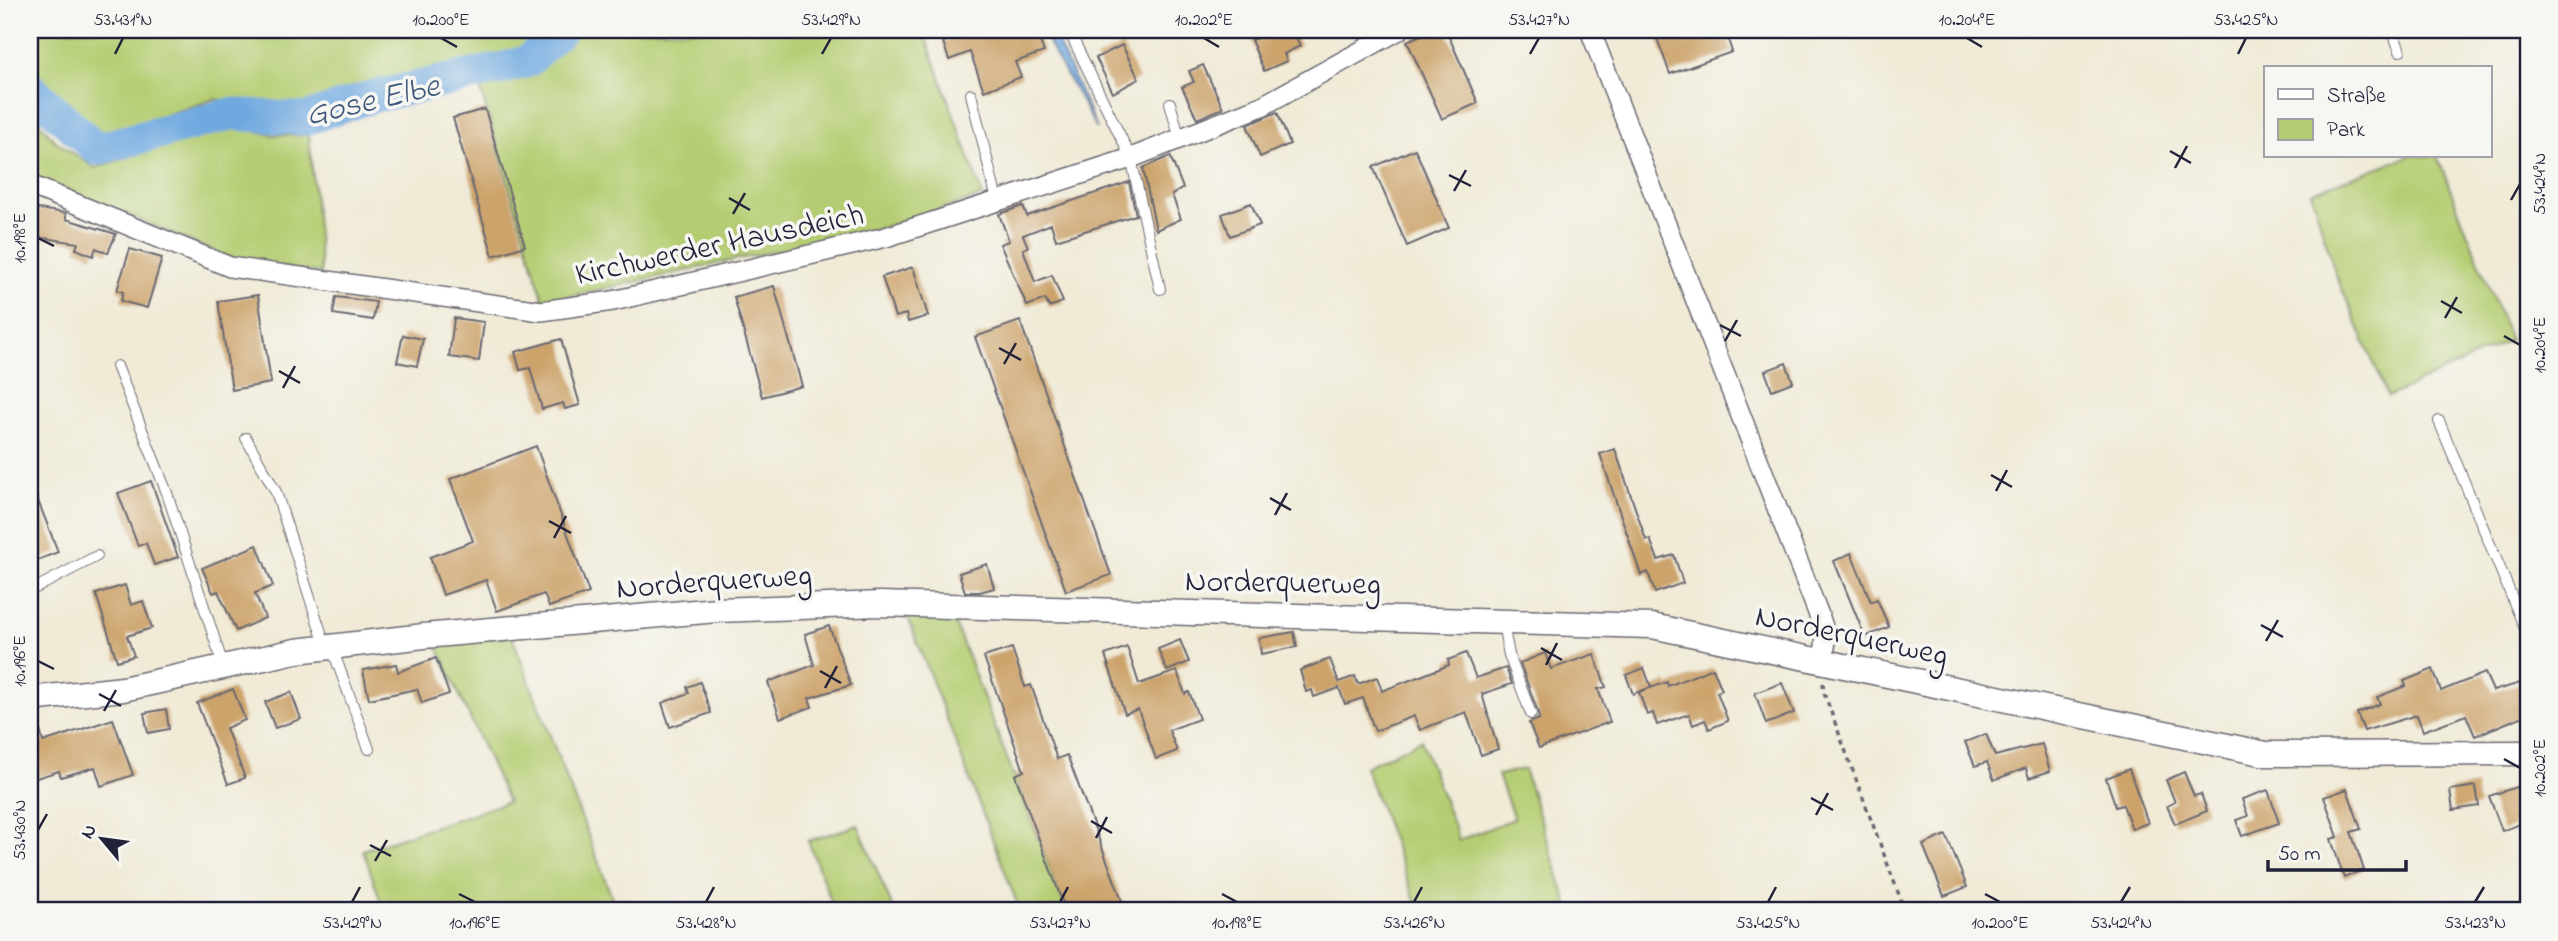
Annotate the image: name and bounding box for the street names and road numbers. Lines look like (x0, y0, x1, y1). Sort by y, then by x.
street label: Kirchwerder Hausdeich (571, 193, 868, 300)
street label: Norderquerweg (615, 553, 814, 614)
street label: Norderquerweg (1185, 559, 1381, 610)
street label: Norderquerweg (1751, 594, 1952, 681)

